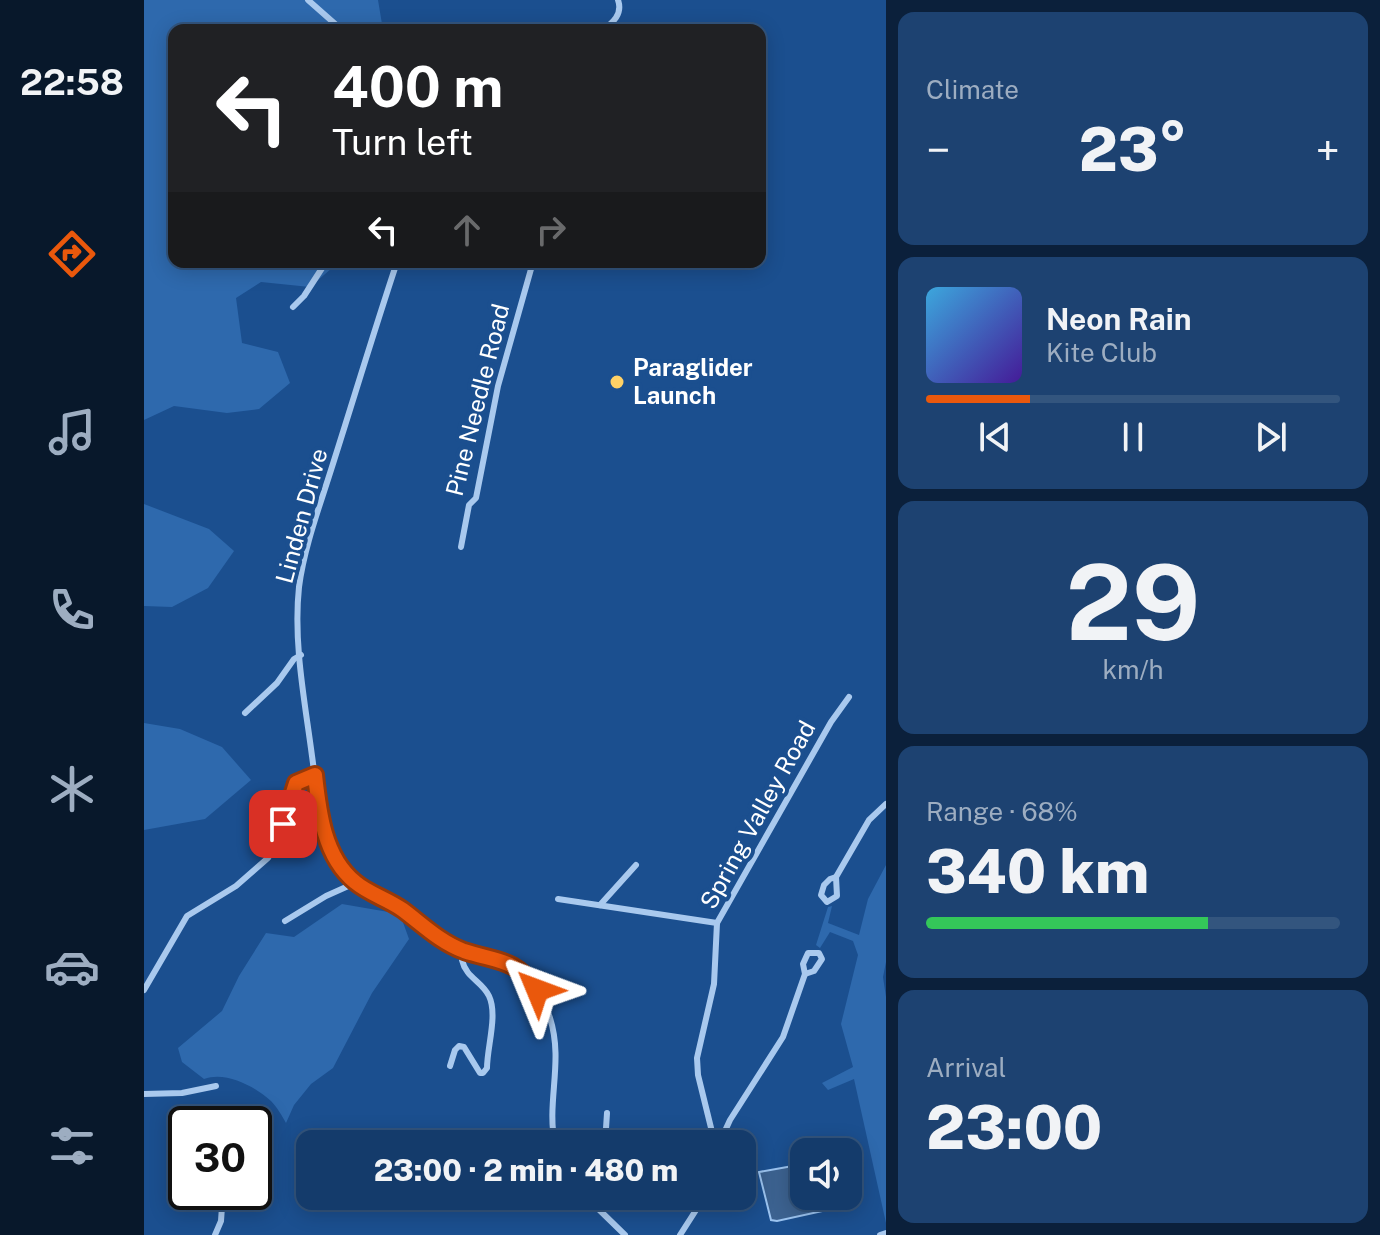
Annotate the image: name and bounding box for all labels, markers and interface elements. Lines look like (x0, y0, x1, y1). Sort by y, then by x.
text: 400 m (332, 54, 504, 120)
icon: left (200, 56, 304, 160)
text: 22:58 (20, 61, 124, 103)
text: Climate (926, 74, 1019, 105)
text: 23° (1079, 114, 1187, 185)
text: Turn left (332, 121, 473, 163)
text: − (926, 124, 950, 176)
text: + (1316, 124, 1340, 176)
icon: left (361, 208, 405, 252)
icon: ahead (445, 208, 489, 252)
icon: right (529, 208, 573, 252)
icon: directions (44, 226, 100, 282)
street label: Pine Needle Road (440, 301, 514, 499)
text: Neon Rain (1046, 301, 1192, 337)
text: Kite Club (1046, 337, 1157, 368)
place label: Paraglider Launch (633, 353, 753, 409)
marker: Paraglider Launch (608, 373, 626, 391)
icon: music (44, 404, 100, 460)
icon: previous (973, 415, 1017, 459)
icon: pause (1111, 415, 1155, 459)
icon: next (1249, 415, 1293, 459)
street label: Linden Drive (270, 445, 333, 586)
text: 29 (1066, 541, 1200, 663)
icon: phone (44, 582, 100, 638)
text: km/h (1102, 654, 1164, 685)
street label: Spring Valley Road (694, 716, 820, 913)
icon: climate (44, 761, 100, 817)
pin (249, 790, 317, 858)
text: Range · 68% (926, 796, 1078, 827)
icon: arrive (261, 802, 305, 846)
text: 340 km (926, 836, 1149, 907)
icon: car (44, 939, 100, 995)
position arrow (495, 948, 579, 1032)
text: Arrival (926, 1052, 1006, 1083)
text: 23:00 (926, 1092, 1102, 1163)
speed limit sign: 30 (168, 1106, 272, 1210)
icon: filters (44, 1118, 100, 1174)
map controls (790, 1138, 862, 1210)
button: sound (790, 1138, 862, 1210)
text: 23:00 · 2 min · 480 m (374, 1152, 678, 1188)

